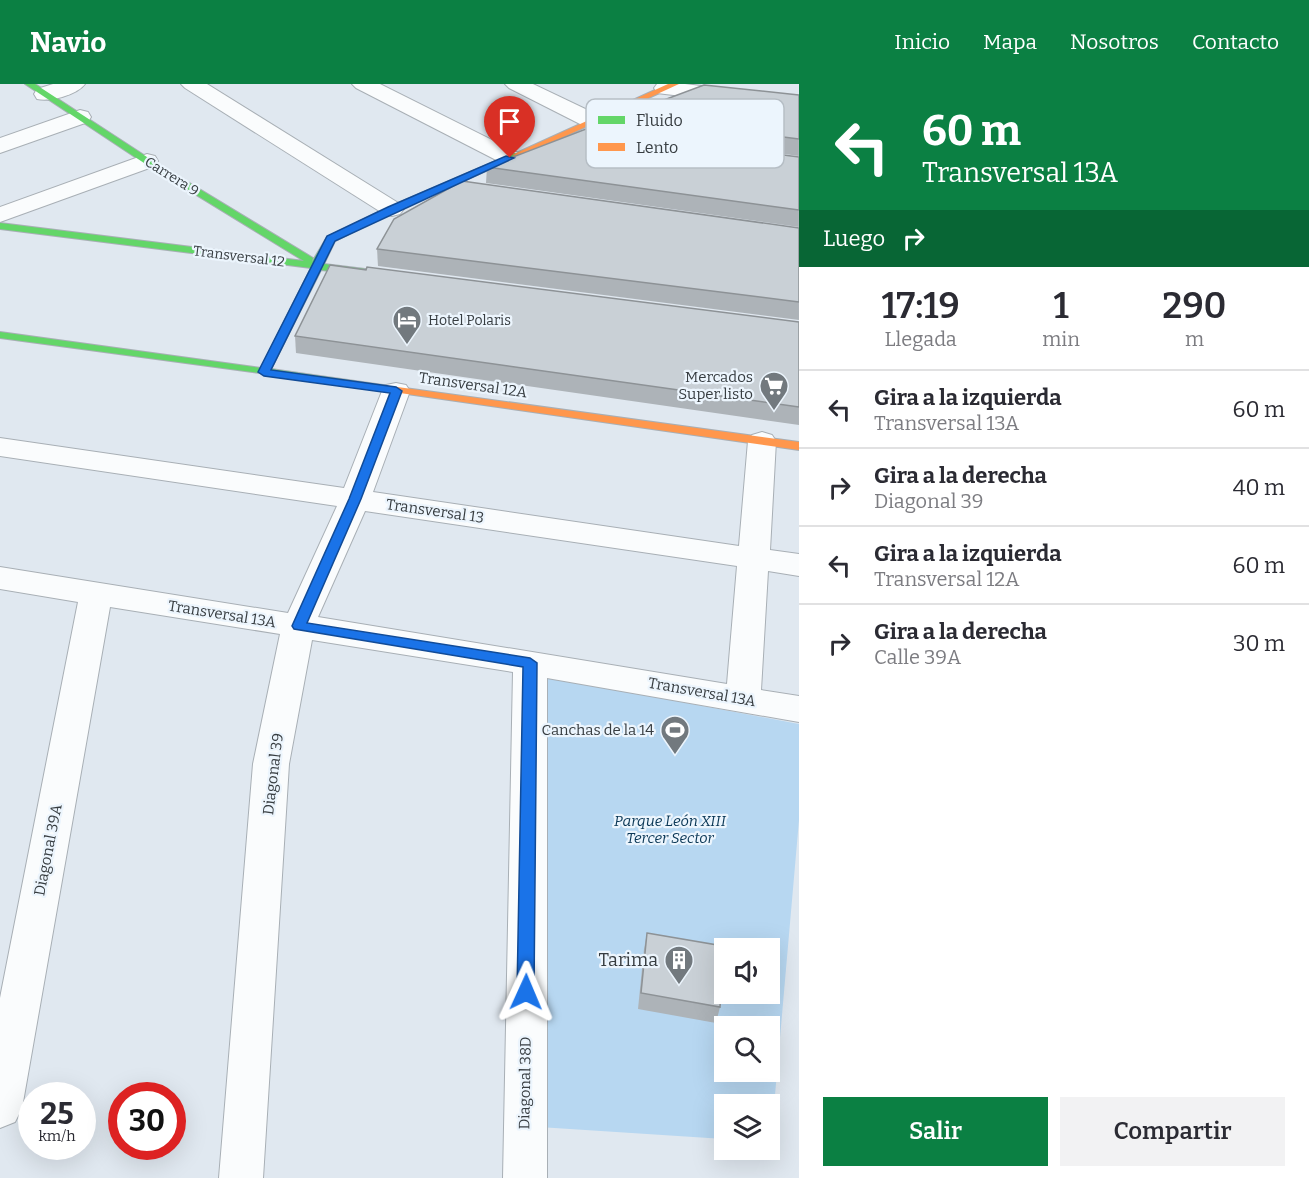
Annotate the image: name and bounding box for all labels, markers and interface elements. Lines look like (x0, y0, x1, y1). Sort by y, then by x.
text: Navio (30, 26, 106, 59)
text: Inicio (894, 29, 950, 55)
text: Mapa (983, 29, 1037, 55)
text: Nosotros (1070, 29, 1159, 55)
text: Contacto (1192, 29, 1279, 55)
pin (484, 96, 535, 158)
legend (586, 99, 784, 168)
icon: arrive (493, 105, 526, 138)
text: 60 m (922, 106, 1021, 156)
icon: left (823, 108, 901, 186)
text: Fluido (636, 111, 683, 130)
text: Lento (636, 138, 678, 157)
street label: Carrera 9 (142, 153, 202, 200)
text: Transversal 13A (922, 157, 1118, 189)
icon: right (897, 222, 930, 255)
text: Luego (823, 225, 885, 252)
street label: Transversal 12 (192, 242, 286, 271)
text: 17:19 (881, 284, 960, 328)
text: 1 (1053, 284, 1069, 328)
text: 290 (1162, 284, 1227, 328)
hotel icon: Hotel Polaris (391, 304, 423, 346)
place label: Hotel Polaris (428, 312, 511, 329)
text: Llegada (885, 327, 957, 351)
text: min (1042, 327, 1080, 351)
text: m (1185, 327, 1204, 351)
street label: Transversal 12A (418, 368, 529, 402)
place label: Mercados Super listo (678, 368, 753, 403)
supermarket icon: Mercados Super listo (758, 370, 790, 412)
text: Gira a la izquierda (874, 384, 1062, 411)
icon: left (823, 393, 856, 426)
text: 60 m (1233, 396, 1285, 423)
text: Transversal 13A (874, 411, 1019, 435)
text: Gira a la derecha (874, 462, 1047, 489)
icon: right (823, 471, 856, 504)
text: 40 m (1233, 474, 1285, 501)
text: Diagonal 39 (874, 489, 984, 513)
street label: Transversal 13 (385, 495, 485, 527)
text: Gira a la izquierda (874, 540, 1062, 567)
icon: left (823, 549, 856, 582)
text: 60 m (1233, 552, 1285, 579)
text: Transversal 12A (874, 567, 1019, 591)
street label: Transversal 13A (167, 597, 277, 631)
text: Gira a la derecha (874, 618, 1047, 645)
icon: right (823, 627, 856, 660)
text: 30 m (1233, 630, 1285, 657)
text: Calle 39A (874, 645, 961, 669)
street label: Transversal 13A (647, 674, 757, 710)
sports icon: Canchas de la 14 (659, 714, 691, 756)
place label: Canchas de la 14 (542, 721, 654, 739)
street label: Diagonal 39 (259, 732, 287, 816)
street label: Diagonal 39A (30, 802, 66, 897)
park label: Parque León XIII Tercer Sector (614, 812, 727, 847)
map controls (714, 938, 780, 1160)
button: sound (714, 938, 780, 1004)
building icon: Tarima (663, 944, 695, 986)
place label: Tarima (599, 949, 658, 971)
position arrow (494, 960, 558, 1024)
button: search (714, 1016, 780, 1082)
street label: Diagonal 38D (515, 1036, 535, 1130)
speed limit sign: 30 (108, 1082, 186, 1160)
button: layers (714, 1094, 780, 1160)
text: 25 (40, 1096, 74, 1132)
button: Salir (823, 1097, 1048, 1166)
button: Compartir (1060, 1097, 1285, 1166)
text: km/h (38, 1127, 76, 1145)

